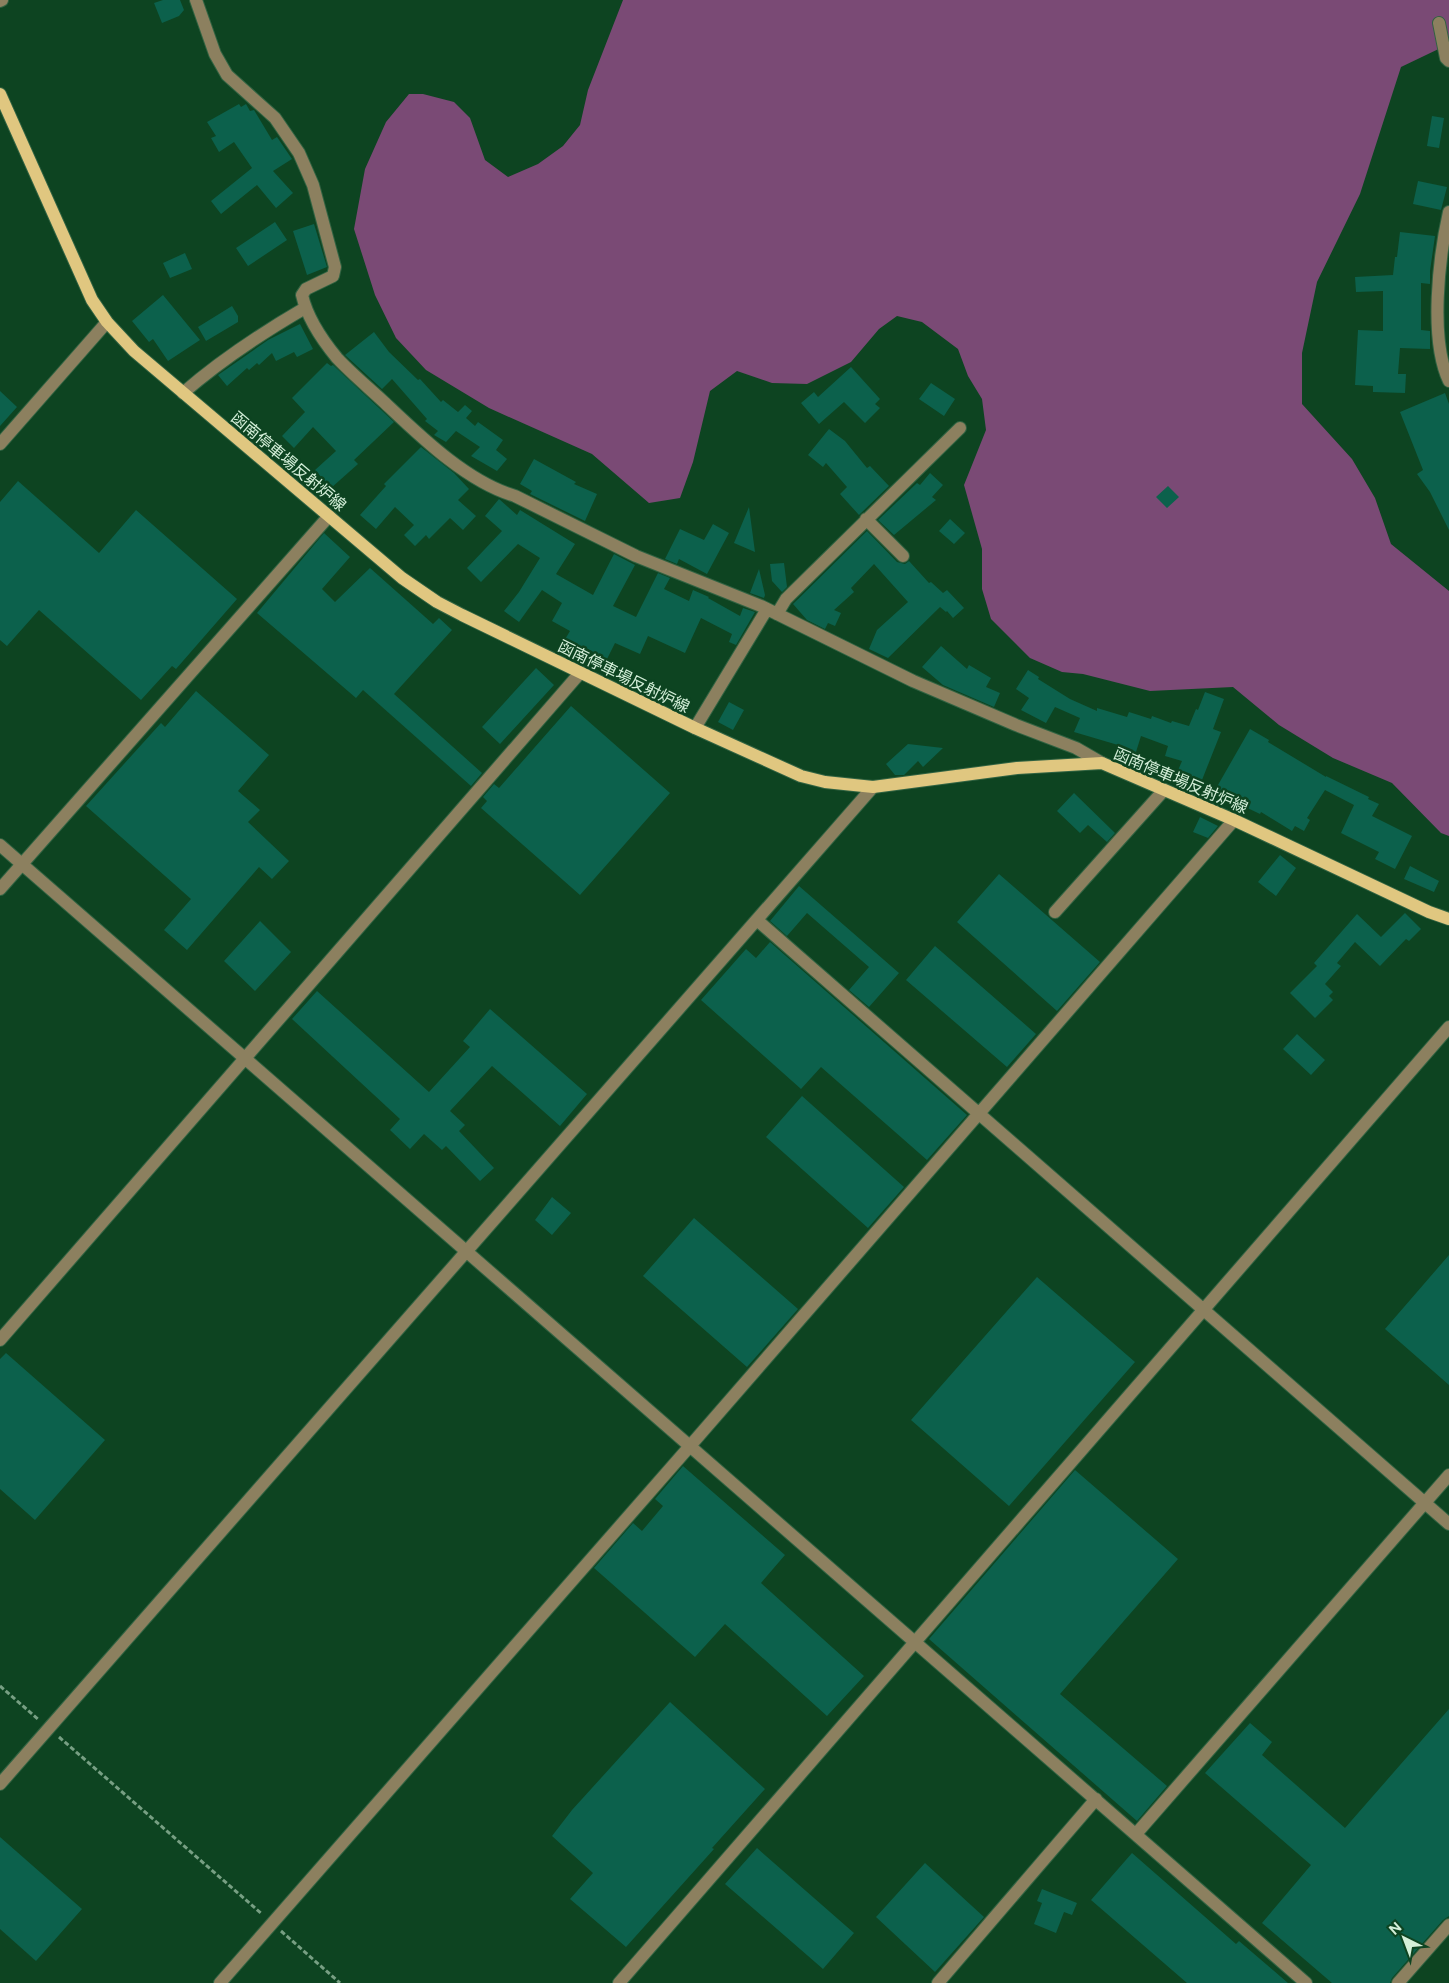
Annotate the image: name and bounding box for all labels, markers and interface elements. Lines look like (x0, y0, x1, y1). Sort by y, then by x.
street label: 函南停車場反射炉線 (227, 408, 350, 515)
street label: 函南停車場反射炉線 (555, 636, 693, 717)
street label: 函南停車場反射炉線 (1111, 744, 1251, 817)
north arrow (1379, 1913, 1429, 1963)
text: N (1386, 1919, 1405, 1938)

